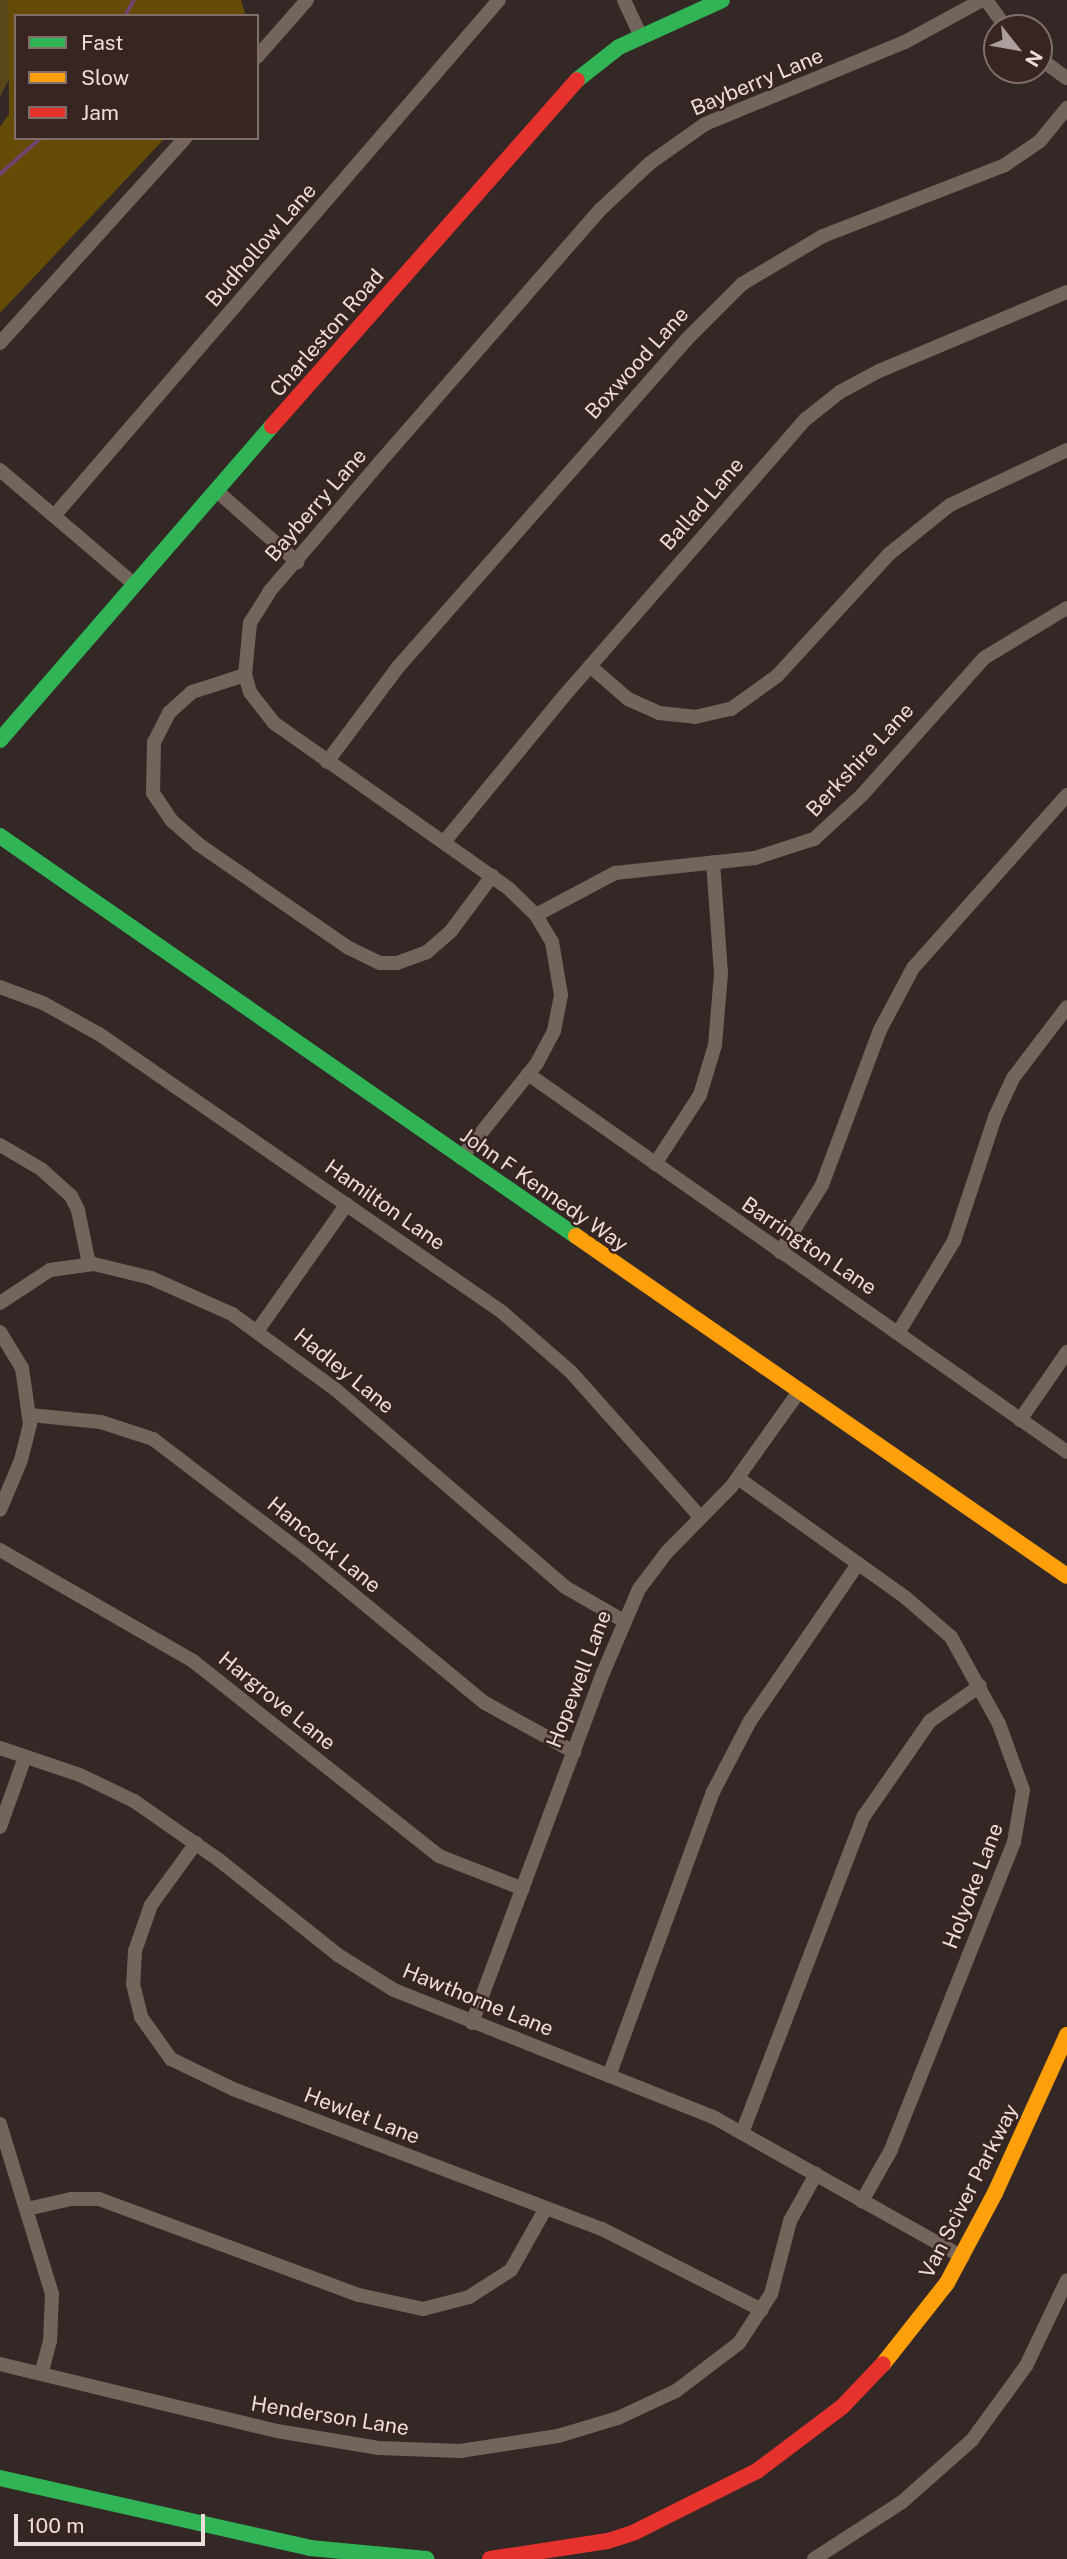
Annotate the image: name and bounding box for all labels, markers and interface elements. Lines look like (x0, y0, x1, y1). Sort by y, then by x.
legend (14, 14, 259, 140)
north arrow (983, 14, 1053, 84)
text: Fast (81, 30, 123, 55)
street label: Bayberry Lane (687, 43, 827, 121)
text: N (1021, 47, 1048, 71)
text: Slow (81, 65, 129, 90)
text: Jam (81, 100, 119, 125)
street label: Budhollow Lane (201, 178, 321, 312)
street label: Charleston Road (265, 264, 389, 402)
street label: Boxwood Lane (580, 302, 694, 424)
street label: Bayberry Lane (260, 443, 372, 567)
street label: Ballad Lane (655, 452, 749, 556)
street label: Berkshire Lane (801, 698, 919, 822)
street label: John F Kennedy Way (455, 1123, 633, 1257)
street label: Hamilton Lane (320, 1154, 450, 1256)
street label: Barrington Lane (737, 1192, 881, 1300)
street label: Hadley Lane (289, 1323, 399, 1419)
street label: Hancock Lane (262, 1492, 386, 1598)
street label: Hopewell Lane (541, 1607, 617, 1751)
street label: Hargrove Lane (213, 1646, 341, 1756)
street label: Holyoke Lane (938, 1820, 1008, 1952)
street label: Hawthorne Lane (399, 1958, 557, 2042)
street label: Hewlet Lane (301, 2082, 423, 2150)
street label: Van Sciver Parkway (914, 2100, 1024, 2282)
street label: Henderson Lane (249, 2391, 411, 2441)
scale bar (18, 2500, 208, 2544)
text: 100 m (27, 2513, 84, 2538)

